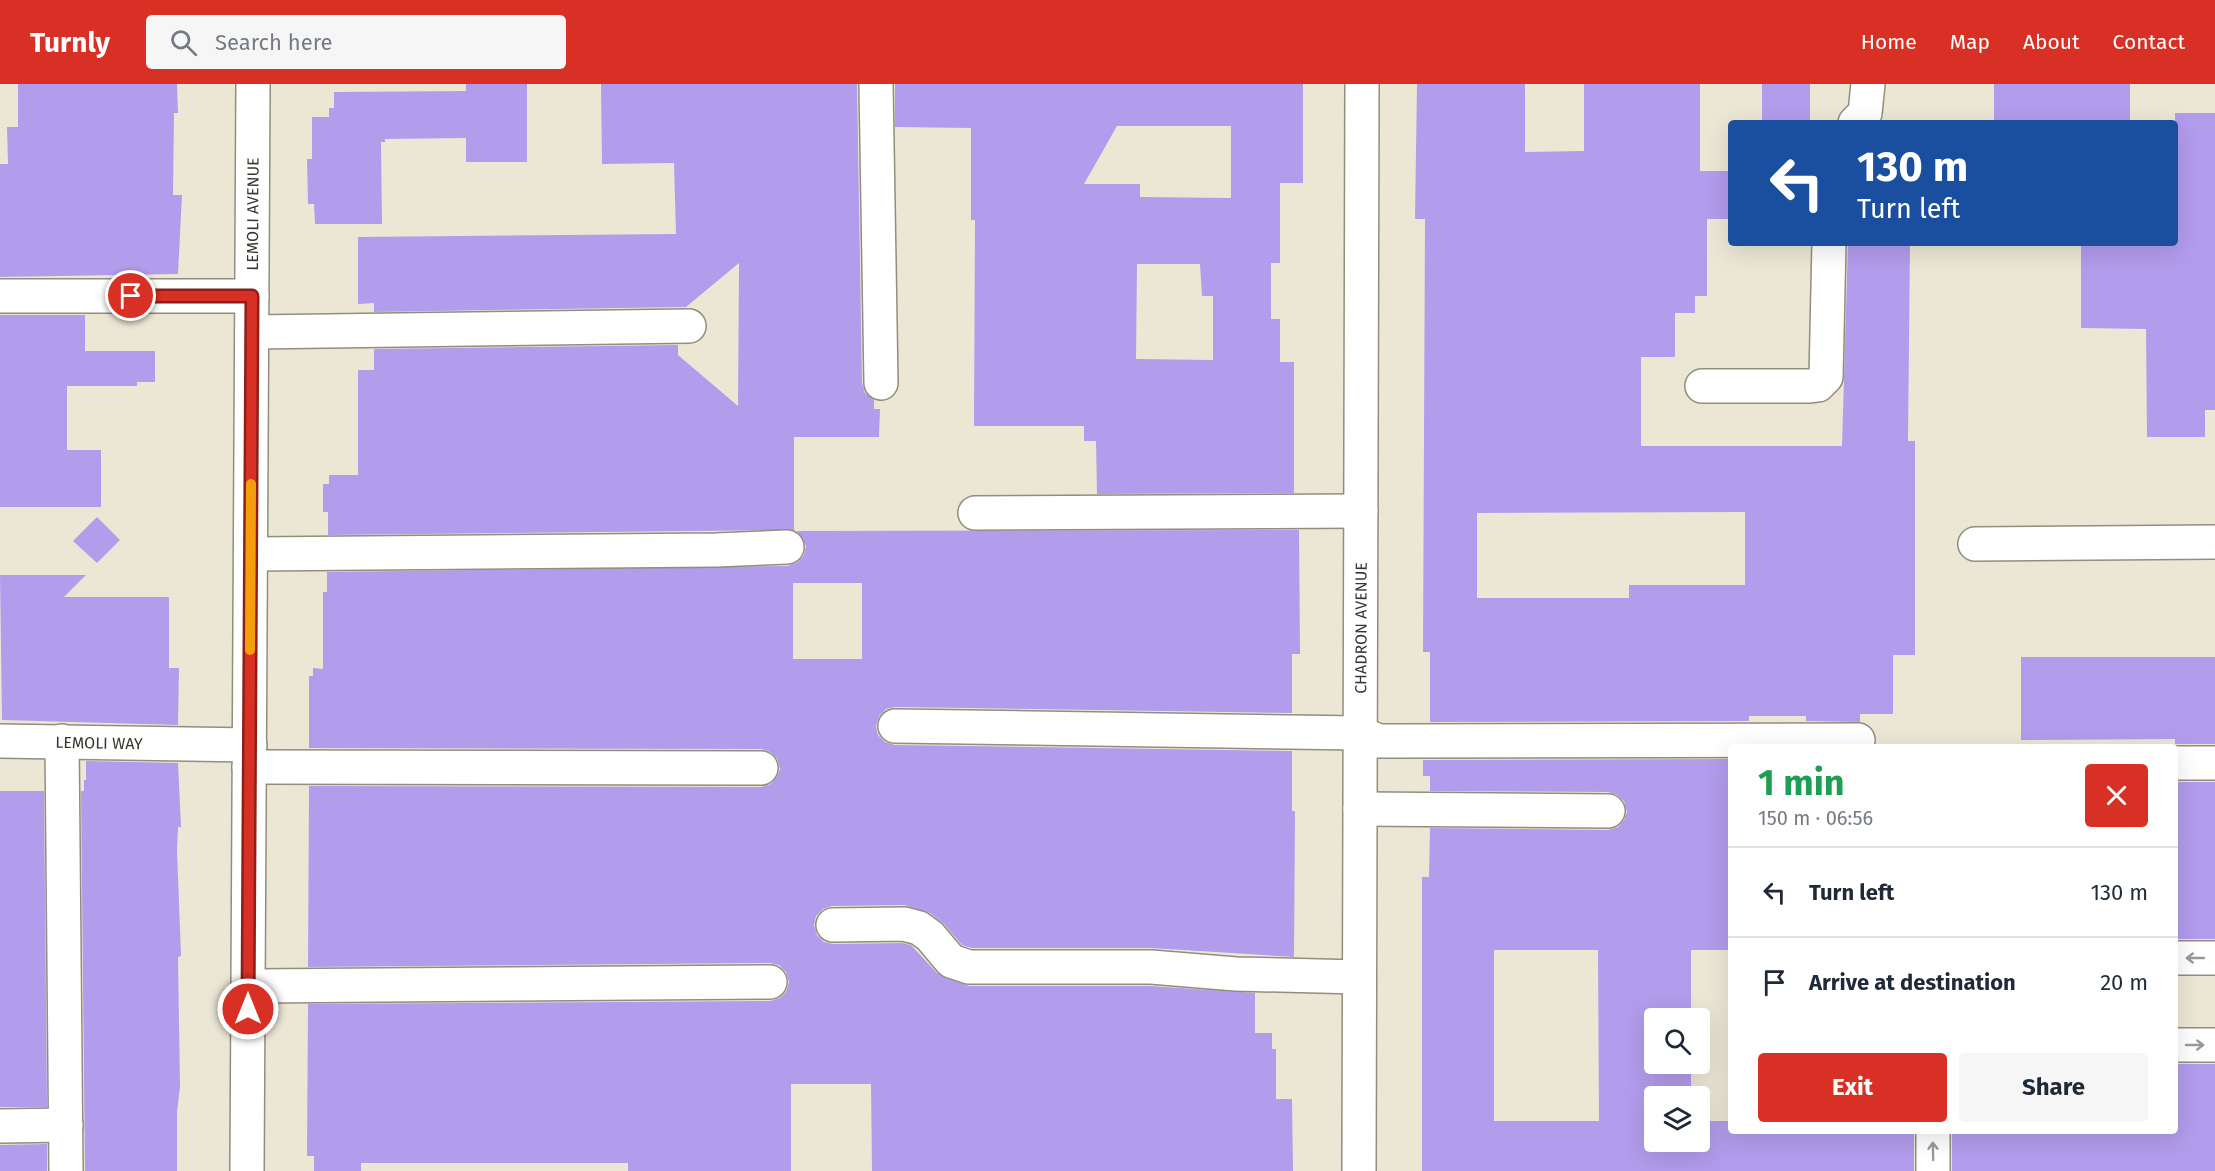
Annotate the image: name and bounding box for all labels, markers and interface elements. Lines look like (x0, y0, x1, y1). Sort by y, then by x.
search box (146, 15, 566, 69)
text: Turnly (30, 26, 110, 59)
icon: search (167, 26, 200, 59)
text: Search here (215, 29, 332, 56)
text: Home (1861, 29, 1917, 55)
text: Map (1950, 29, 1990, 55)
text: About (2023, 29, 2080, 55)
text: Contact (2113, 29, 2185, 55)
text: 130 m (1857, 142, 1968, 192)
icon: left (1758, 144, 1836, 222)
street label: LEMOLI AVENUE (242, 157, 262, 271)
text: Turn left (1857, 193, 1960, 225)
pin (105, 270, 156, 321)
icon: arrive (114, 279, 147, 312)
street label: CHADRON AVENUE (1351, 562, 1370, 694)
street label: LEMOLI WAY (55, 732, 143, 753)
text: 1 min (1758, 761, 1845, 805)
button: close (2085, 764, 2148, 827)
text: 150 m · 06:56 (1758, 806, 1873, 830)
icon: left (1758, 876, 1791, 909)
text: Turn left (1809, 879, 1894, 906)
text: 130 m (2091, 879, 2148, 906)
one-way arrow (2186, 952, 2205, 964)
icon: arrive (1758, 966, 1791, 999)
text: Arrive at destination (1809, 969, 2016, 996)
text: 20 m (2100, 969, 2148, 996)
position arrow (216, 977, 280, 1041)
map controls (1644, 1008, 1710, 1152)
button: search (1644, 1008, 1710, 1074)
one-way arrow (2185, 1039, 2204, 1051)
button: Exit (1758, 1053, 1947, 1122)
button: Share (1959, 1053, 2148, 1122)
button: layers (1644, 1086, 1710, 1152)
one-way arrow (1927, 1142, 1939, 1161)

